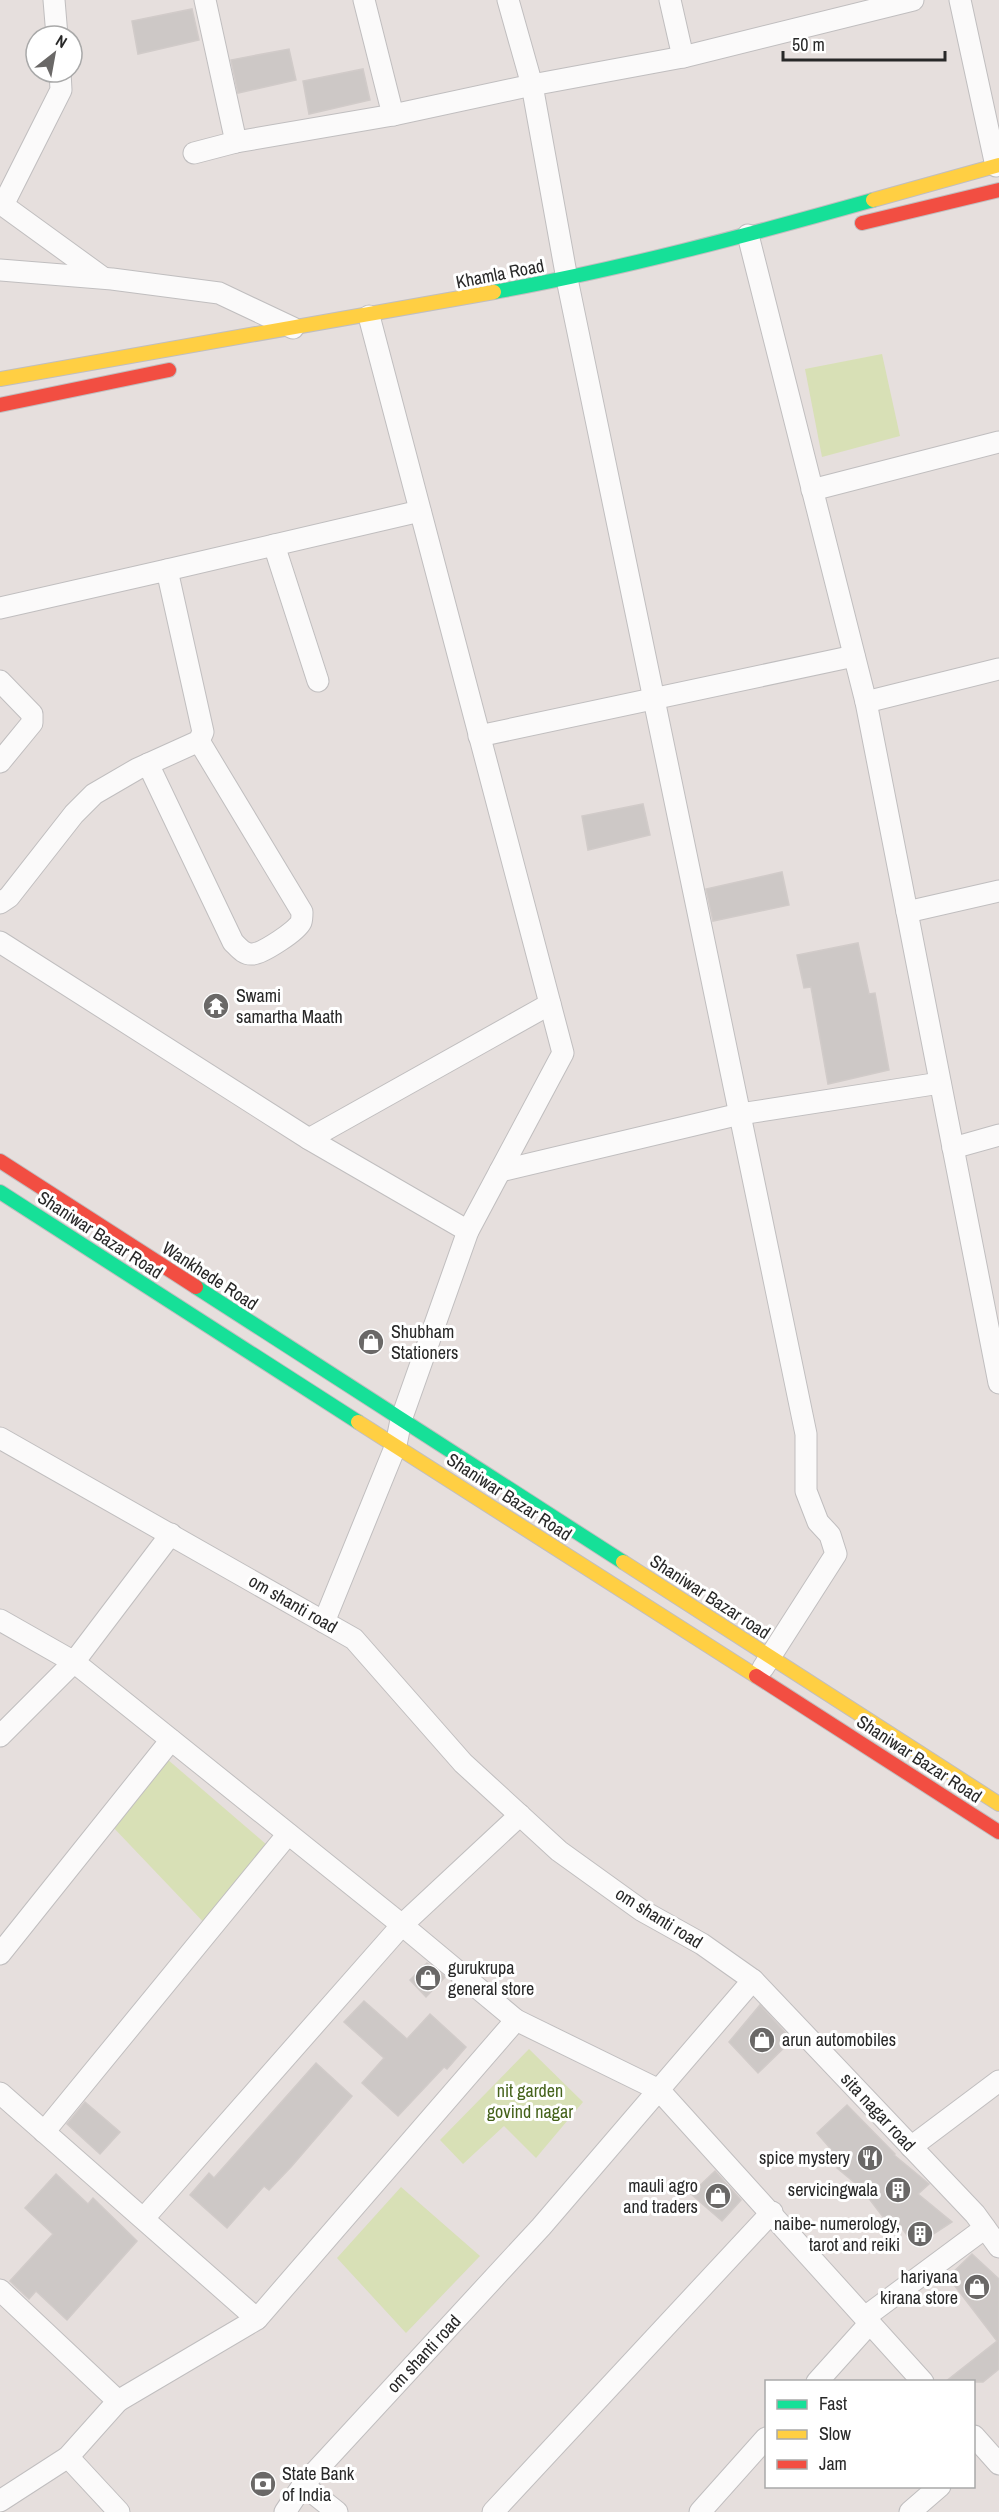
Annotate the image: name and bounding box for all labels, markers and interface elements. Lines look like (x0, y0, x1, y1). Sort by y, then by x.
north arrow (24, 24, 84, 84)
scale bar (783, 24, 945, 62)
text: N (52, 29, 71, 53)
text: 50 m (792, 32, 825, 57)
street label: Khamla Road (454, 253, 546, 294)
place label: Swami samartha Maath (236, 983, 343, 1029)
temple icon: Swami samartha Maath (201, 991, 231, 1021)
street label: Shaniwar Bazar Road (33, 1185, 168, 1284)
street label: Wankhede Road (158, 1235, 263, 1316)
place label: Shubham Stationers (391, 1319, 458, 1365)
shop icon: Shubham Stationers (356, 1327, 386, 1357)
street label: Shaniwar Bazar Road (442, 1447, 577, 1546)
street label: Shaniwar Bazar road (645, 1548, 775, 1645)
street label: om shanti road (244, 1568, 342, 1639)
street label: Shaniwar Bazar Road (852, 1709, 987, 1808)
street label: om shanti road (611, 1881, 708, 1954)
place label: gurukrupa general store (448, 1955, 534, 2001)
shop icon: gurukrupa general store (413, 1963, 443, 1993)
shop icon: arun automobiles (747, 2025, 777, 2055)
place label: arun automobiles (782, 2027, 896, 2052)
street label: sita nagar road (835, 2067, 921, 2156)
park label: nit garden govind nagar (487, 2078, 573, 2124)
restaurant icon: spice mystery (855, 2143, 885, 2173)
place label: spice mystery (759, 2145, 851, 2170)
place label: mauli agro and traders (623, 2173, 698, 2219)
building icon: servicingwala (883, 2175, 913, 2205)
place label: servicingwala (788, 2177, 878, 2202)
shop icon: mauli agro and traders (703, 2181, 733, 2211)
place label: naibe- numerology, tarot and reiki (774, 2211, 900, 2257)
building icon: naibe- numerology, tarot and reiki (905, 2219, 935, 2249)
place label: hariyana kirana store (880, 2264, 958, 2310)
shop icon: hariyana kirana store (962, 2272, 992, 2302)
street label: om shanti road (381, 2309, 466, 2398)
legend (765, 2380, 975, 2488)
text: Fast (819, 2391, 847, 2416)
text: Slow (819, 2421, 851, 2446)
text: Jam (819, 2451, 847, 2476)
place label: State Bank of India (282, 2461, 355, 2507)
bank icon: State Bank of India (248, 2469, 278, 2499)

